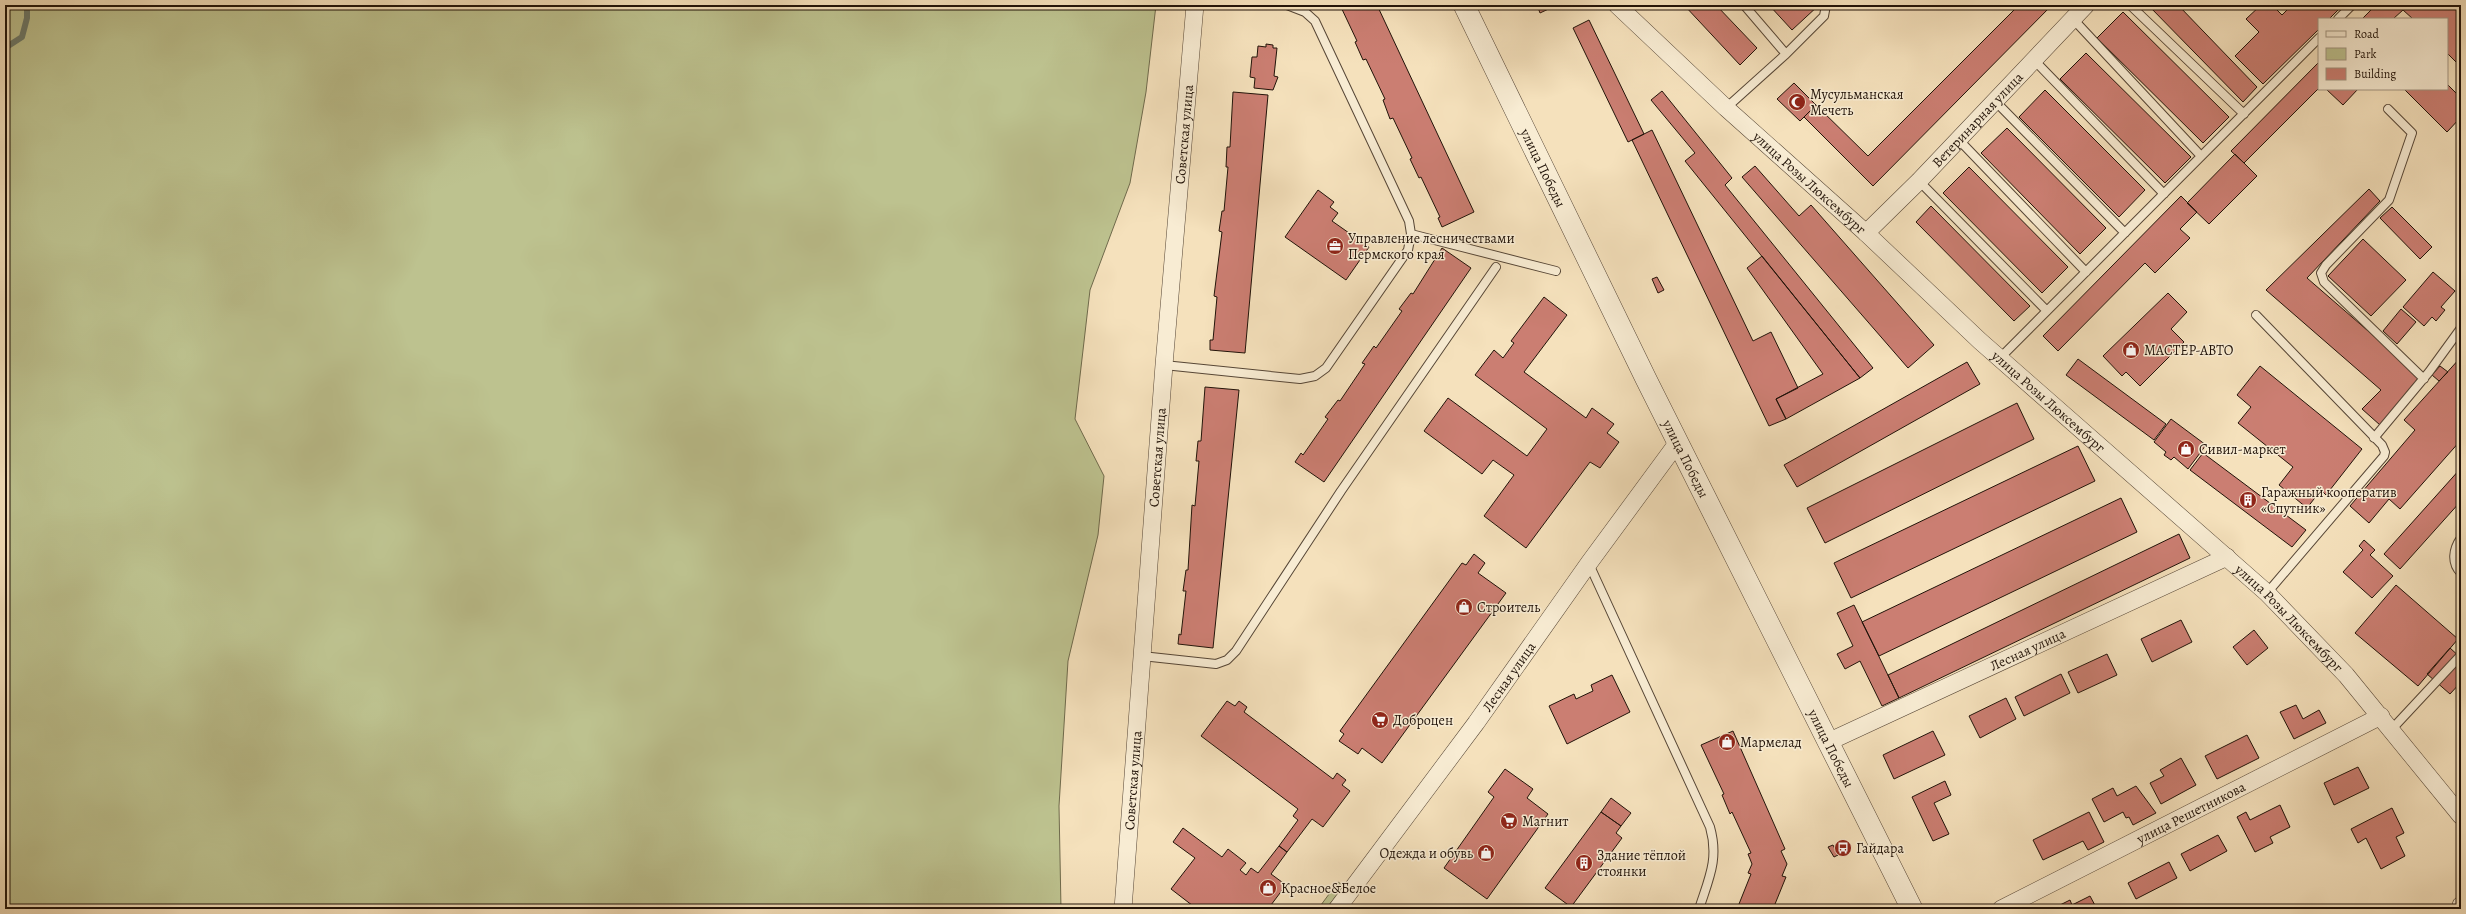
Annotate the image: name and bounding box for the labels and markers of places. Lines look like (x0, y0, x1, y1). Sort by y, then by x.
place label: Мусульманская Мечеть (1810, 85, 1904, 120)
mosque icon: Мусульманская Мечеть (1787, 92, 1807, 112)
place label: Управление лесничествами Пермского края (1348, 229, 1515, 264)
office icon: Управление лесничествами Пермского края (1325, 236, 1345, 256)
shop icon: МАСТЕР-АВТО (2121, 340, 2141, 360)
place label: МАСТЕР-АВТО (2144, 341, 2234, 360)
shop icon: Сивил-маркет (2176, 439, 2196, 459)
place label: Сивил-маркет (2199, 440, 2286, 459)
place label: Гаражный кооператив «Спутник» (2261, 483, 2397, 518)
building icon: Гаражный кооператив «Спутник» (2238, 490, 2258, 510)
shop icon: Строитель (1454, 597, 1474, 617)
place label: Строитель (1477, 598, 1540, 617)
supermarket icon: Доброцен (1370, 710, 1390, 730)
place label: Доброцен (1393, 711, 1453, 730)
shop icon: Мармелад (1717, 732, 1737, 752)
place label: Мармелад (1740, 733, 1802, 752)
supermarket icon: Магнит (1499, 811, 1519, 831)
place label: Магнит (1522, 812, 1569, 831)
bus stop icon: Гайдара (1833, 838, 1853, 858)
place label: Гайдара (1856, 839, 1904, 858)
shop icon: Одежда и обувь (1476, 843, 1496, 863)
place label: Одежда и обувь (1379, 844, 1473, 863)
place label: Здание тёплой стоянки (1597, 846, 1686, 881)
building icon: Здание тёплой стоянки (1574, 853, 1594, 873)
shop icon: Красное&Белое (1258, 878, 1278, 898)
place label: Красное&Белое (1281, 879, 1376, 898)

